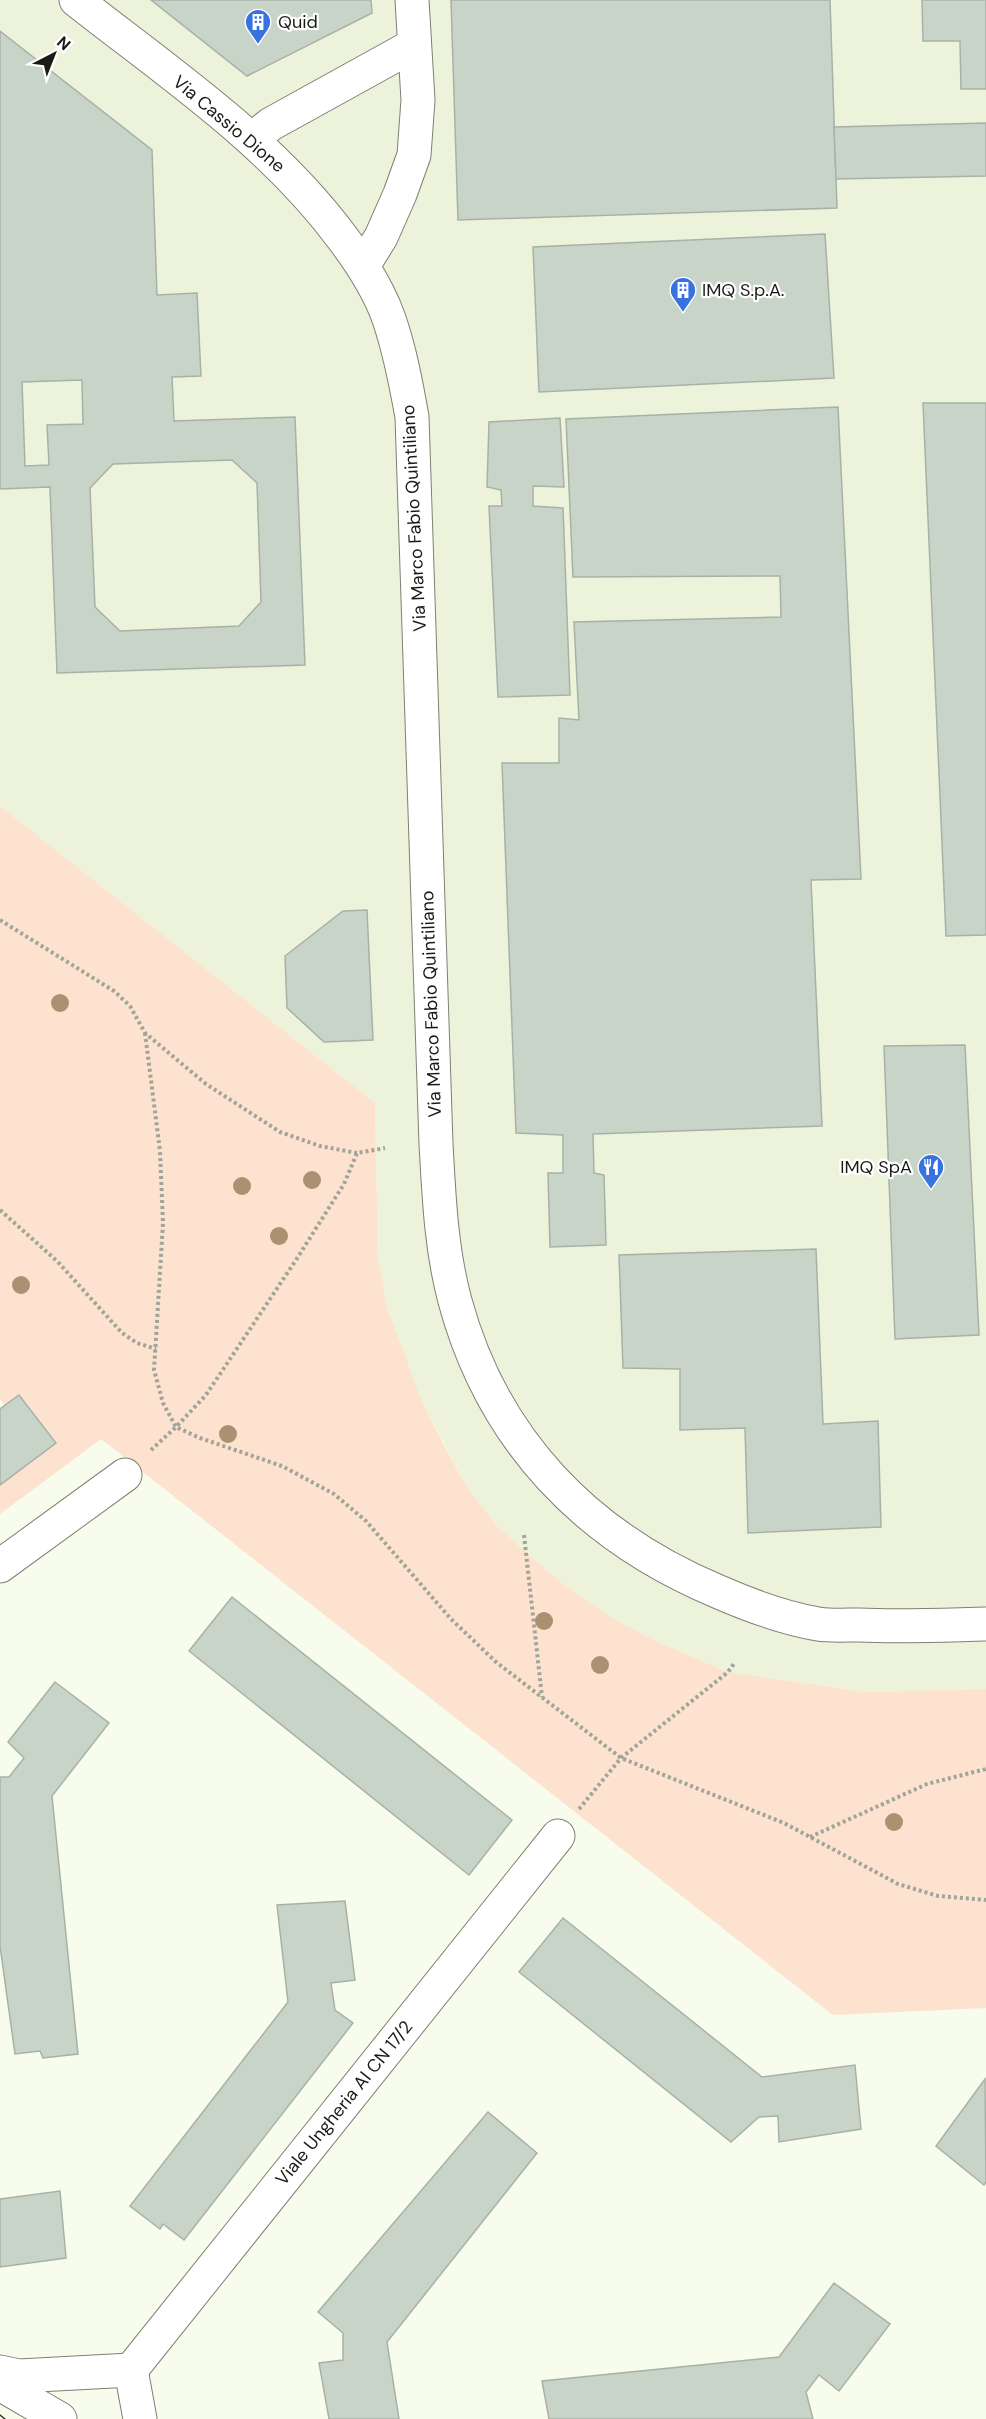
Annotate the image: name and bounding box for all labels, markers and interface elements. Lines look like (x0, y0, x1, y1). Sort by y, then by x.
building icon: Quid (243, 7, 273, 45)
place label: Quid (278, 10, 318, 34)
north arrow (24, 24, 84, 84)
text: N (52, 32, 75, 55)
street label: Via Cassio Dione (168, 70, 290, 178)
building icon: IMQ S.p.A. (668, 275, 698, 313)
place label: IMQ S.p.A. (702, 278, 784, 302)
street label: Via Marco Fabio Quintiliano (396, 404, 432, 632)
street label: Via Marco Fabio Quintiliano (415, 890, 447, 1118)
restaurant icon: IMQ SpA (916, 1152, 946, 1190)
place label: IMQ SpA (840, 1155, 912, 1179)
street label: Viale Ungheria Al CN 17/2 (270, 2016, 418, 2190)

